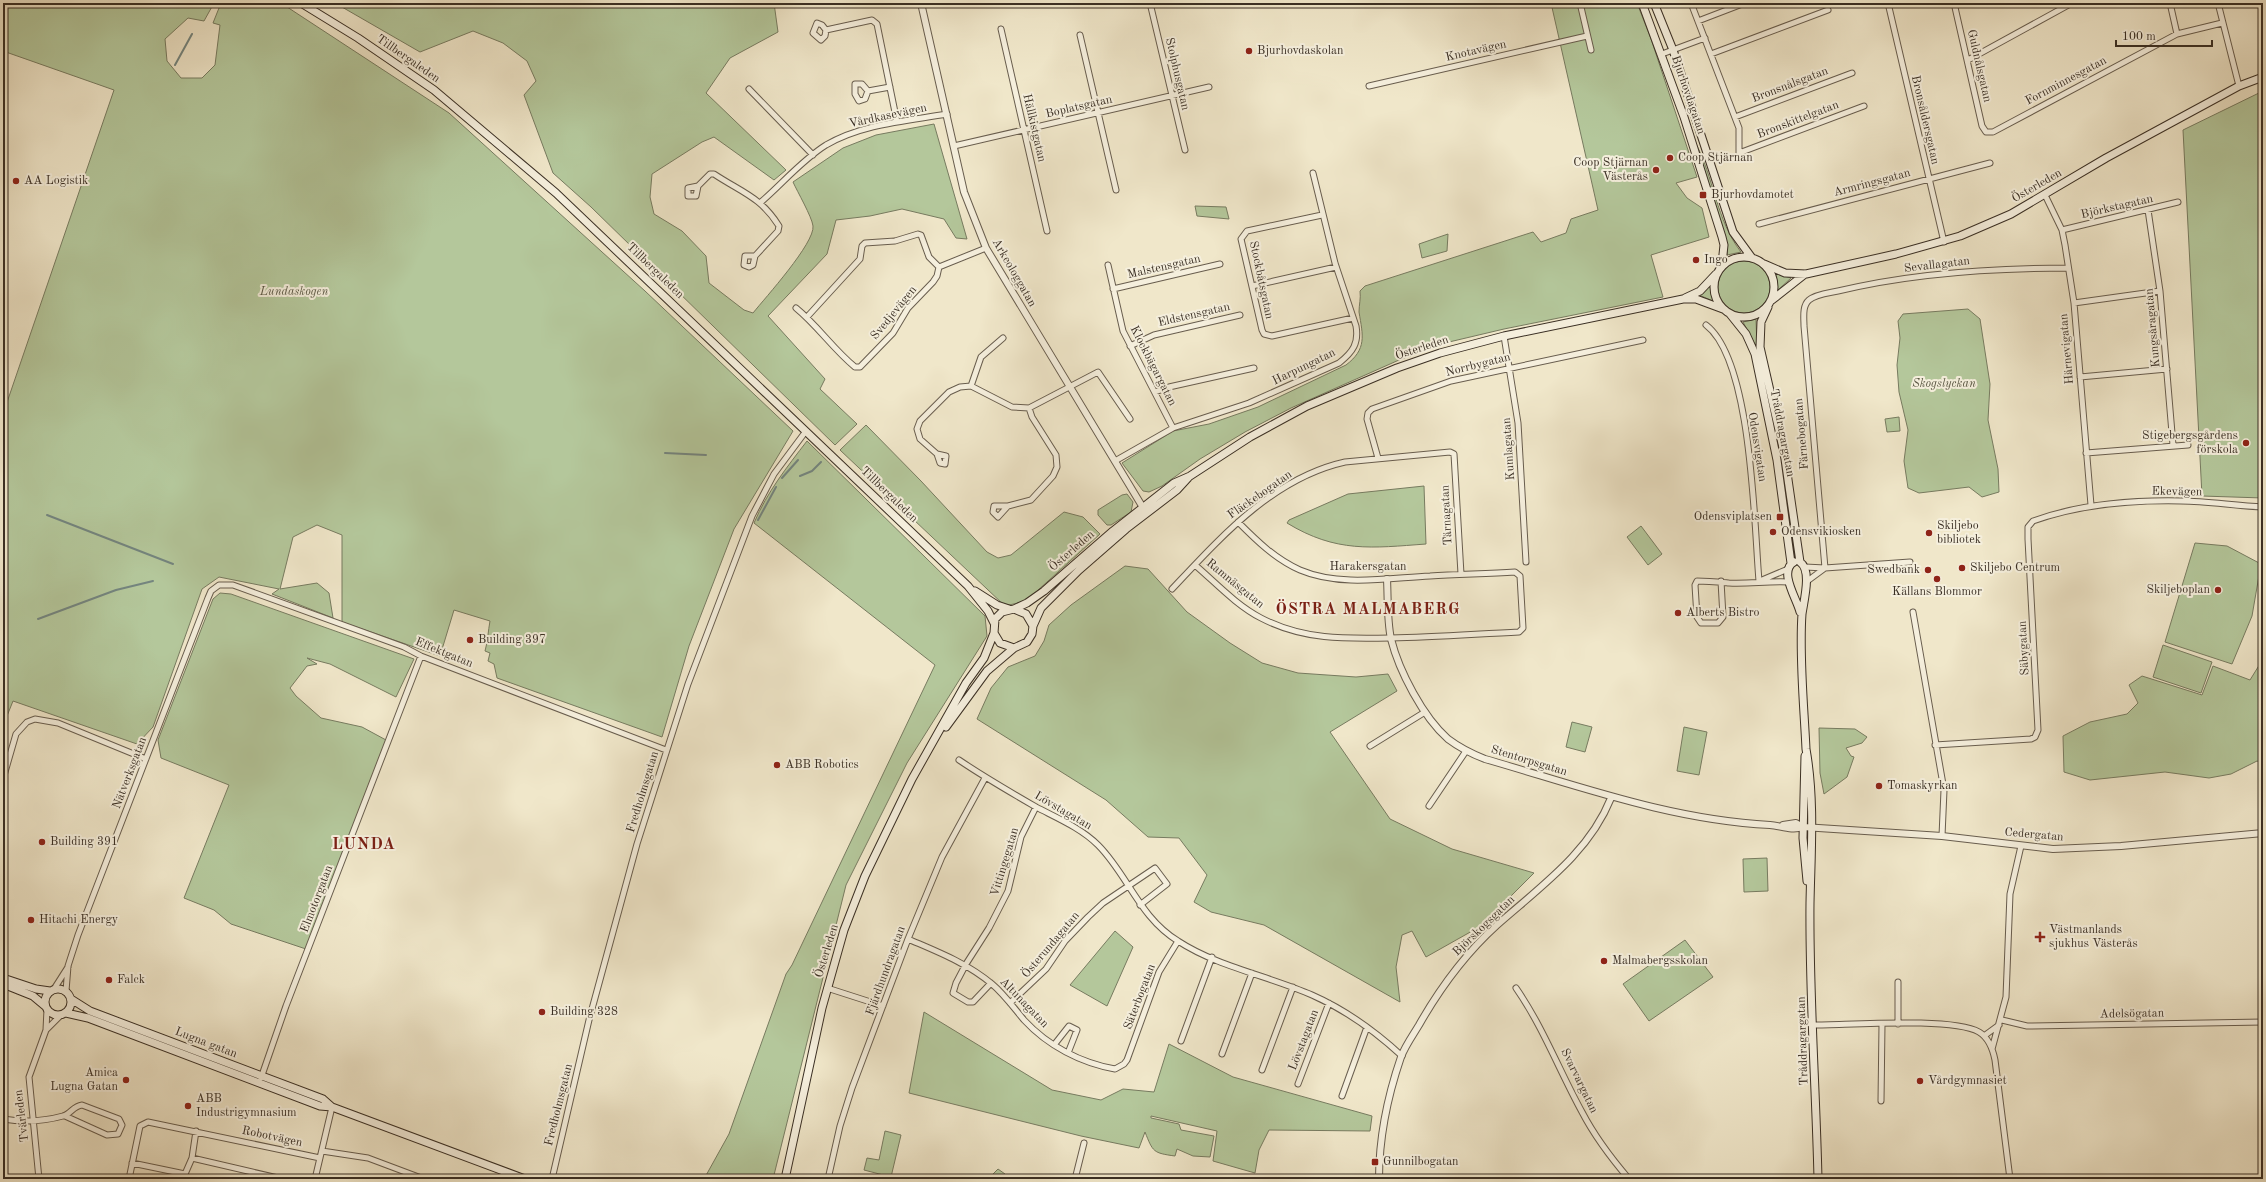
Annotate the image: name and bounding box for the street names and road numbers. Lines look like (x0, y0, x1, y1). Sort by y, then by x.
street label: Guldnålsgatan (1965, 28, 1993, 104)
street label: Tillbergaleden (374, 33, 442, 86)
street label: Stolphusgatan (1163, 36, 1191, 112)
street label: Knotavägen (1444, 38, 1508, 64)
street label: Bjurhovdagatan (1669, 54, 1707, 136)
street label: Fornminnesgatan (2023, 54, 2109, 107)
street label: Bronsnålsgatan (1750, 65, 1830, 105)
street label: Bronsåldersgatan (1909, 74, 1941, 166)
street label: Hällkistgatan (1020, 93, 1048, 164)
street label: Boplatsgatan (1044, 93, 1114, 120)
street label: Bronskittelgatan (1755, 99, 1841, 141)
street label: Vårdkasevägen (848, 102, 929, 130)
street label: Österleden (2008, 163, 2064, 205)
street label: Armringsgatan (1832, 167, 1912, 199)
street label: Björkstagatan (2080, 193, 2155, 221)
street label: Arkeologgatan (990, 237, 1039, 310)
street label: Stockbåtsgatan (1247, 240, 1275, 321)
street label: Tillbergaleden (624, 241, 686, 301)
street label: Malstensgatan (1126, 253, 1202, 281)
street label: Sevallagatan (1903, 255, 1971, 275)
street label: Svedjevägen (869, 284, 919, 342)
street label: Kungsåragatan (2144, 287, 2162, 368)
street label: Eldstensgatan (1157, 301, 1232, 329)
street label: Härnevigatan (2058, 313, 2076, 385)
street label: Klockbägargatan (1128, 324, 1179, 408)
street label: Österleden (1393, 330, 1451, 362)
street label: Harpungatan (1271, 346, 1338, 387)
street label: Norrbygatan (1444, 351, 1512, 379)
street label: Tråddragargatan (1768, 388, 1796, 478)
street label: Färnebogatan (1793, 397, 1811, 470)
street label: Odensvigatan (1746, 411, 1769, 483)
street label: Kumlagatan (1501, 417, 1517, 481)
street label: Tillbergaleden (858, 465, 920, 525)
street label: Fläckebogatan (1226, 468, 1295, 522)
street label: Tärnagatan (1439, 484, 1455, 545)
street label: Ekevägen (2151, 486, 2203, 498)
street label: Österleden (1045, 525, 1097, 574)
street label: Ramnäsgatan (1204, 557, 1267, 611)
street label: Harakersgatan (1329, 561, 1407, 573)
street label: Säbygatan (2017, 620, 2031, 676)
street label: Effektgatan (413, 636, 475, 670)
street label: Nätverksgatan (111, 735, 149, 811)
street label: Stentorpsgatan (1489, 744, 1569, 778)
street label: Fredholmsgatan (625, 749, 661, 834)
street label: Lövstagatan (1032, 790, 1094, 833)
street label: Vittingegatan (989, 826, 1021, 898)
street label: Cedergatan (2004, 826, 2065, 844)
street label: Elmotorgatan (299, 863, 336, 934)
street label: Björskogsgatan (1451, 893, 1518, 958)
street label: Österundagatan (1017, 907, 1082, 980)
street label: Österleden (809, 921, 841, 979)
street label: Fjärdhundragatan (864, 924, 908, 1017)
street label: Säterbogatan (1122, 962, 1158, 1031)
street label: Altunagatan (997, 976, 1051, 1031)
street label: Tråddragargatan (1795, 996, 1811, 1086)
street label: Lövstagatan (1287, 1007, 1321, 1072)
street label: Adelsögatan (2100, 1007, 2165, 1021)
street label: Lugna gatan (173, 1026, 239, 1061)
street label: Svarvargatan (1558, 1047, 1600, 1116)
street label: Fredholmsgatan (543, 1062, 575, 1147)
street label: Tvärleden (13, 1089, 31, 1143)
street label: Robotvägen (241, 1125, 304, 1149)

